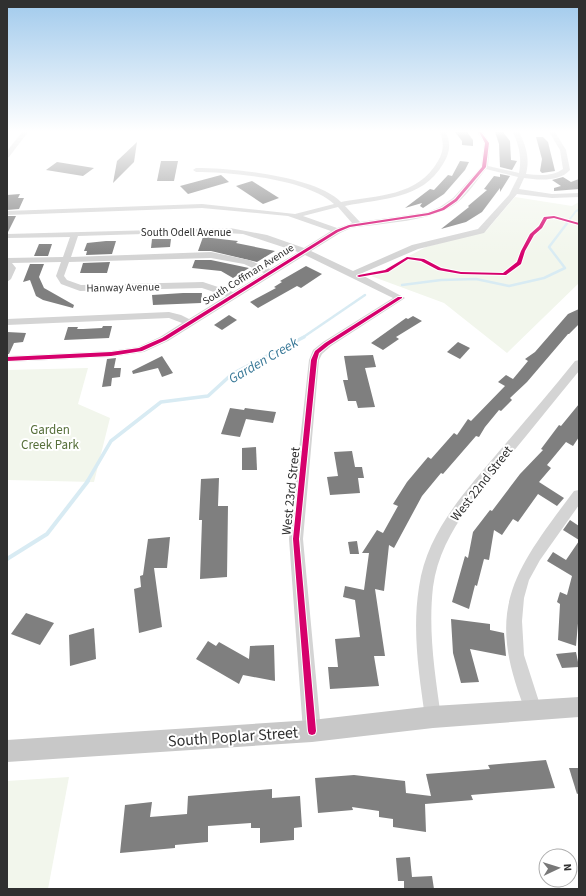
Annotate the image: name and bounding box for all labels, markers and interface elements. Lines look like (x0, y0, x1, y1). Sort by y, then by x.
street label: South Odell Avenue (141, 225, 232, 240)
street label: South Coffman Avenue (200, 240, 297, 309)
street label: Hanway Avenue (86, 279, 160, 296)
water label: Garden Creek (225, 333, 302, 389)
park label: Garden Creek Park (21, 421, 80, 454)
street label: West 22nd Street (447, 442, 517, 525)
street label: West 23rd Street (277, 446, 305, 536)
street label: South Poplar Street (167, 721, 299, 753)
north arrow (538, 848, 578, 888)
text: N (560, 863, 575, 872)

